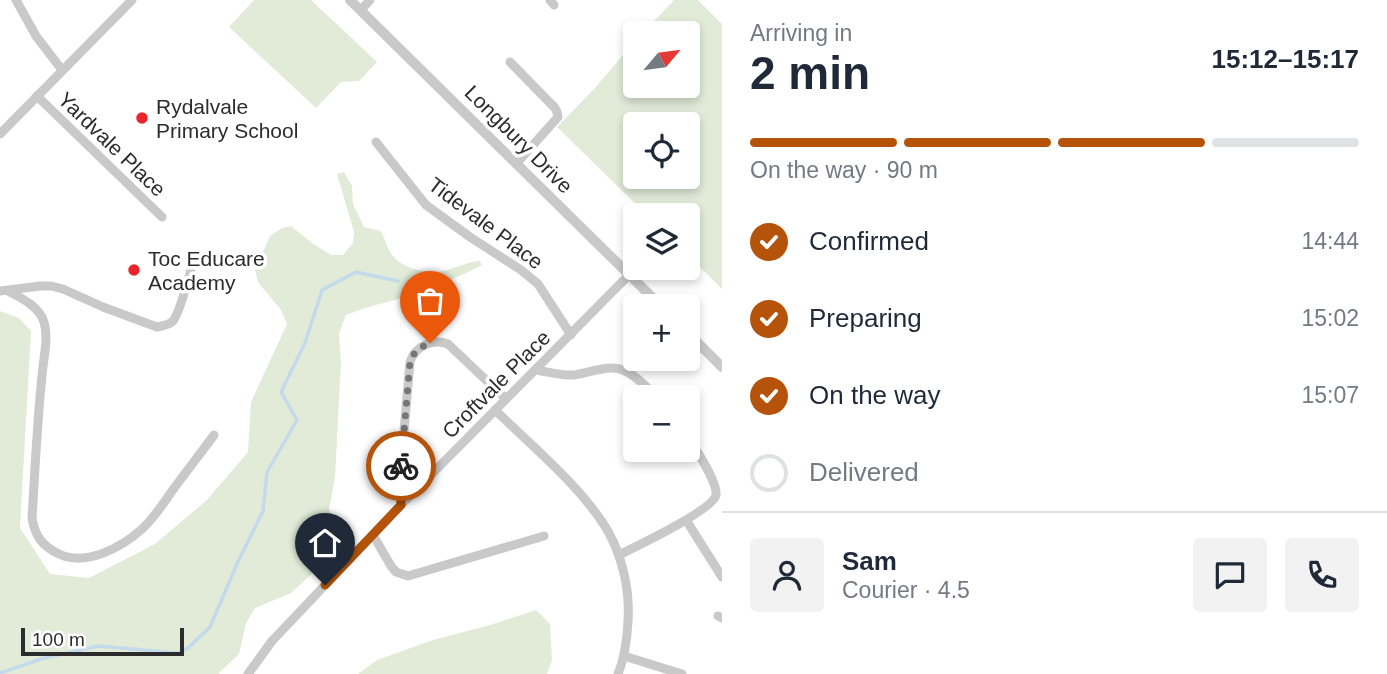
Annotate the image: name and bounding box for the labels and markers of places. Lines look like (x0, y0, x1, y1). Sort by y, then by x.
place label: Rydalvale Primary School (156, 95, 298, 142)
marker: Rydalvale Primary School (134, 110, 150, 126)
place label: Toc Educare Academy (148, 247, 265, 294)
marker: Toc Educare Academy (126, 262, 142, 278)
pin (400, 271, 460, 343)
pin (295, 513, 355, 585)

